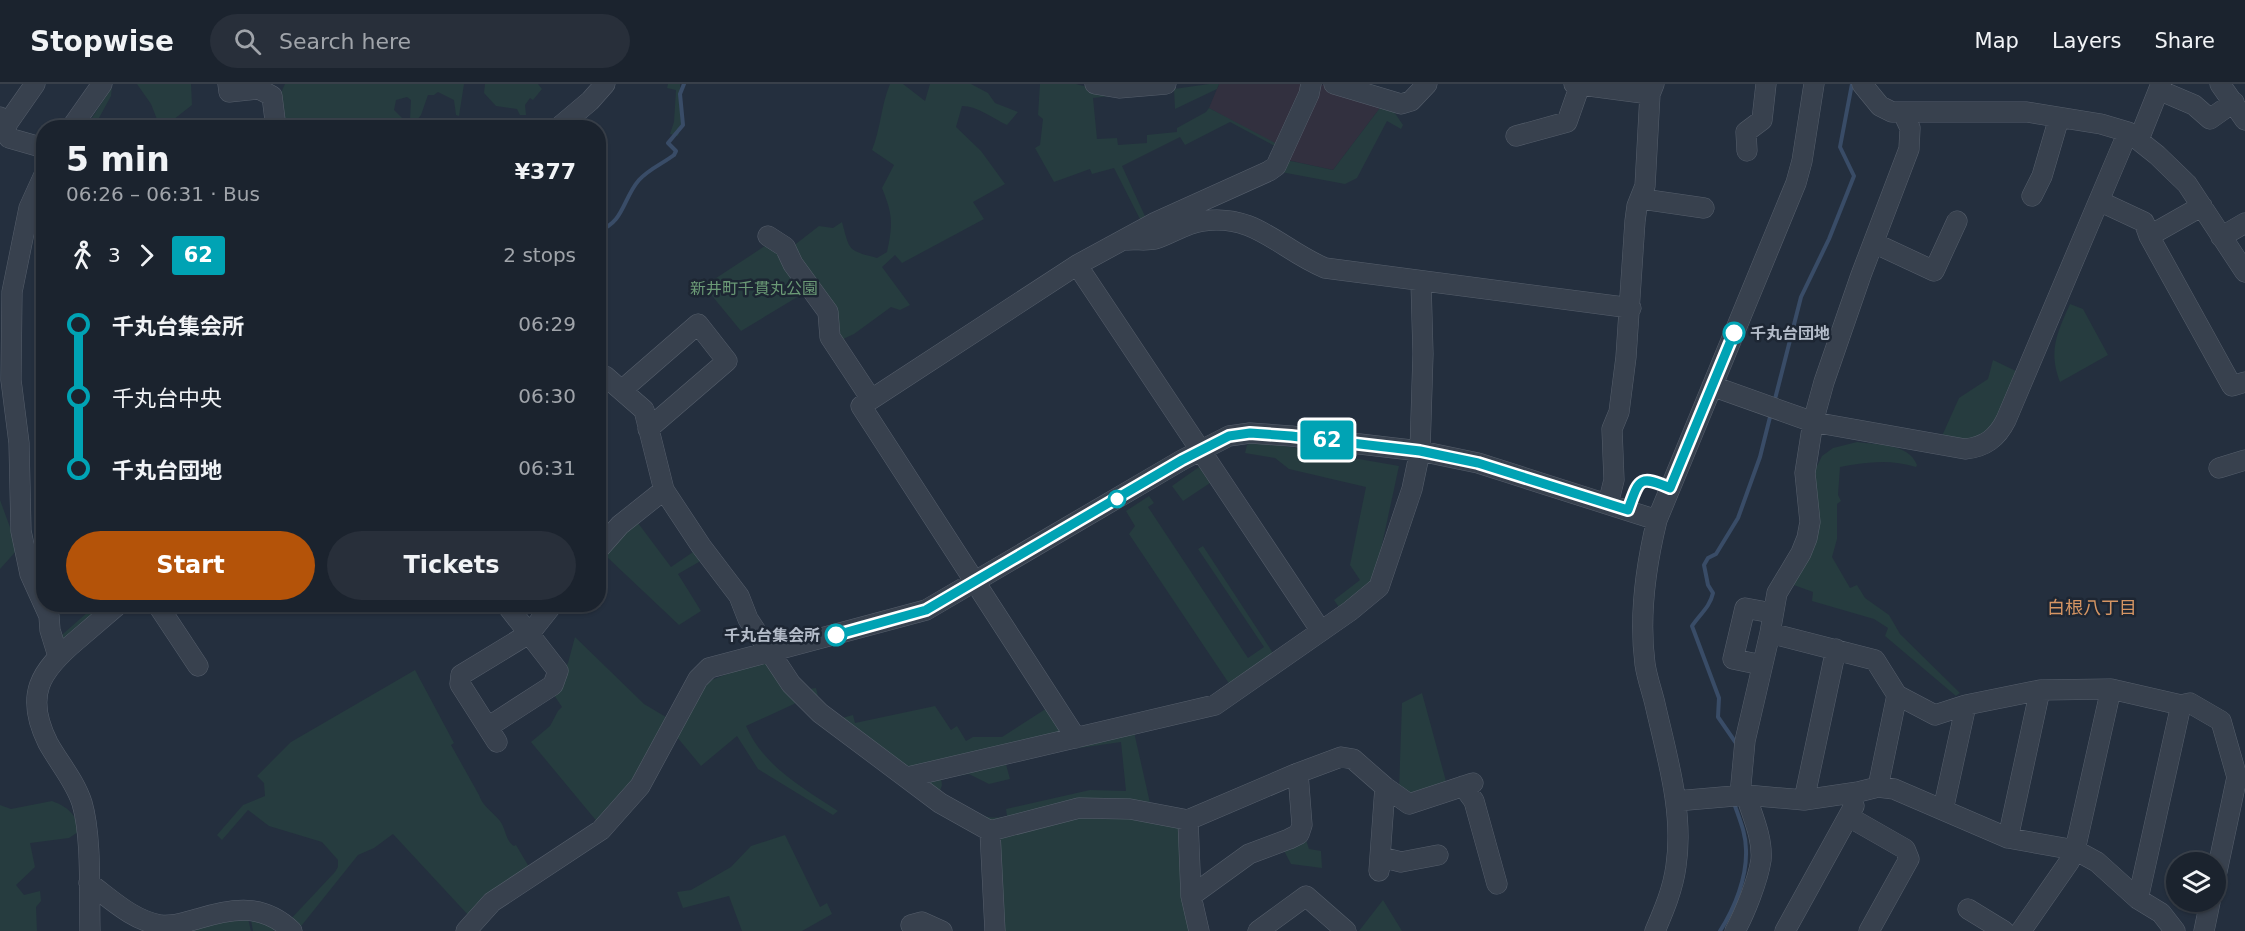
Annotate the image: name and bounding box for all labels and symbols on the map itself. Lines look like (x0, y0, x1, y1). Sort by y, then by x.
park label: 新井町千貫丸公園 (690, 279, 818, 298)
marker: 千丸台団地 (1723, 322, 1745, 344)
place label: 千丸台団地 (1750, 324, 1830, 343)
line badge: 62 (1300, 420, 1354, 460)
unlabelled marker (1108, 490, 1126, 508)
district label: 白根八丁目 (2047, 597, 2137, 618)
marker: 千丸台集会所 (825, 624, 847, 646)
place label: 千丸台集会所 (724, 626, 820, 645)

